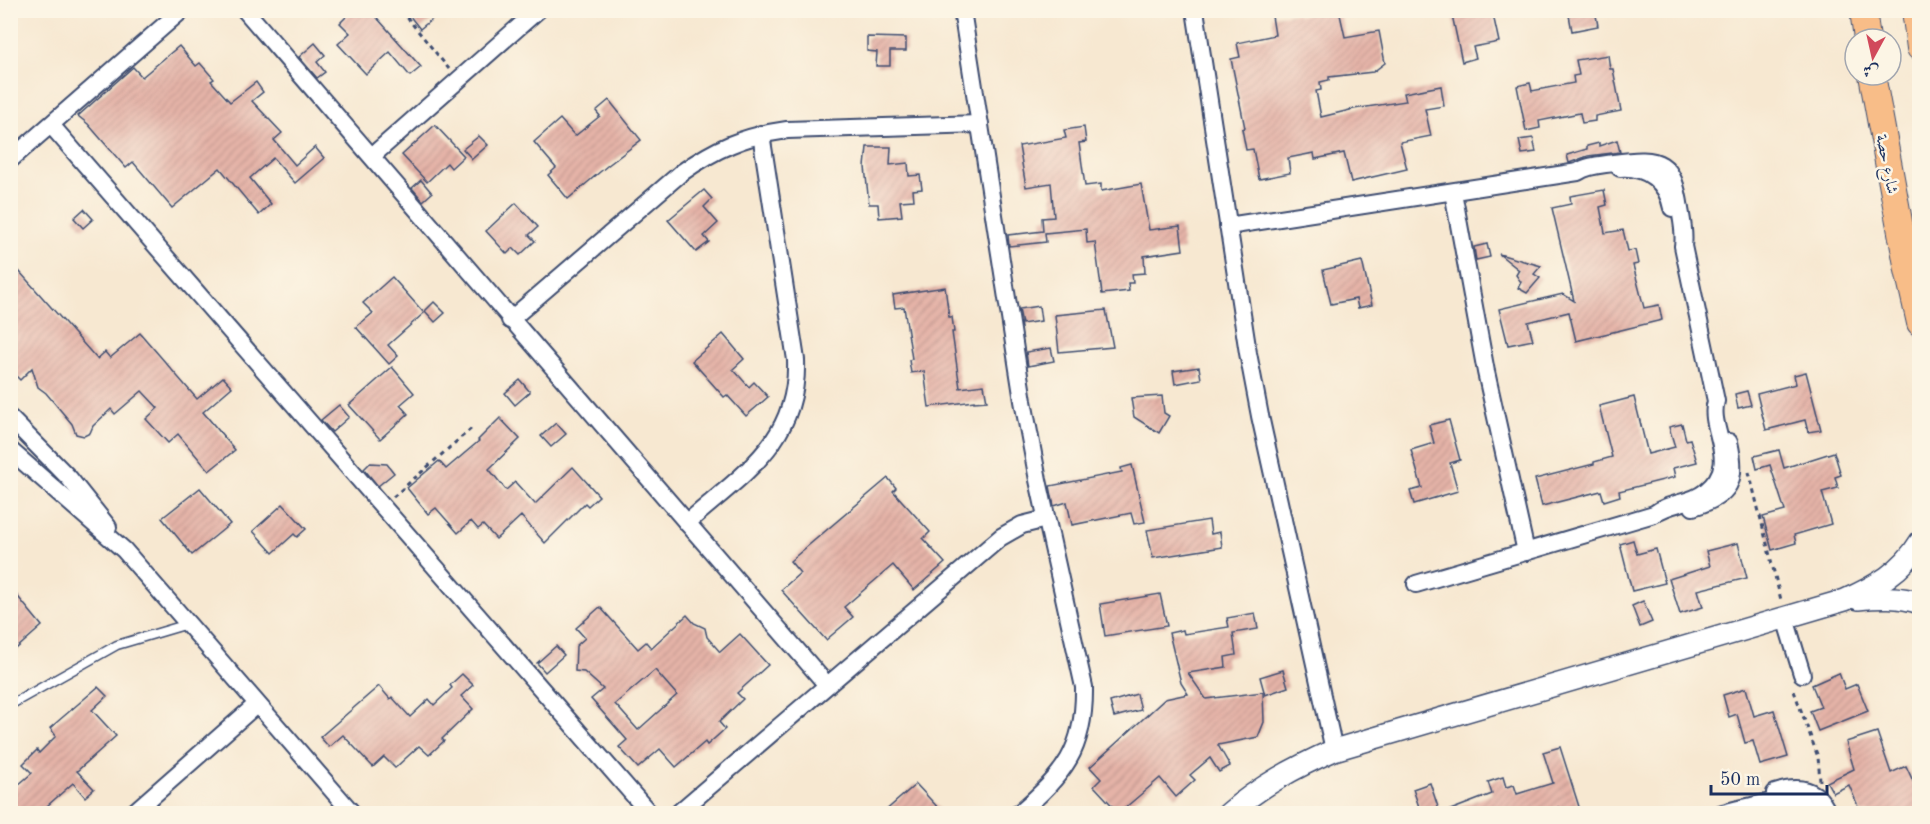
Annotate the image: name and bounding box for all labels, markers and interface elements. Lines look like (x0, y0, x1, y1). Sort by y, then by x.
north arrow (1843, 27, 1903, 87)
text: ش (1862, 61, 1880, 79)
street label: شارع حصة (1868, 133, 1900, 196)
scale bar (1711, 758, 1826, 796)
text: 50 m (1720, 771, 1760, 789)

